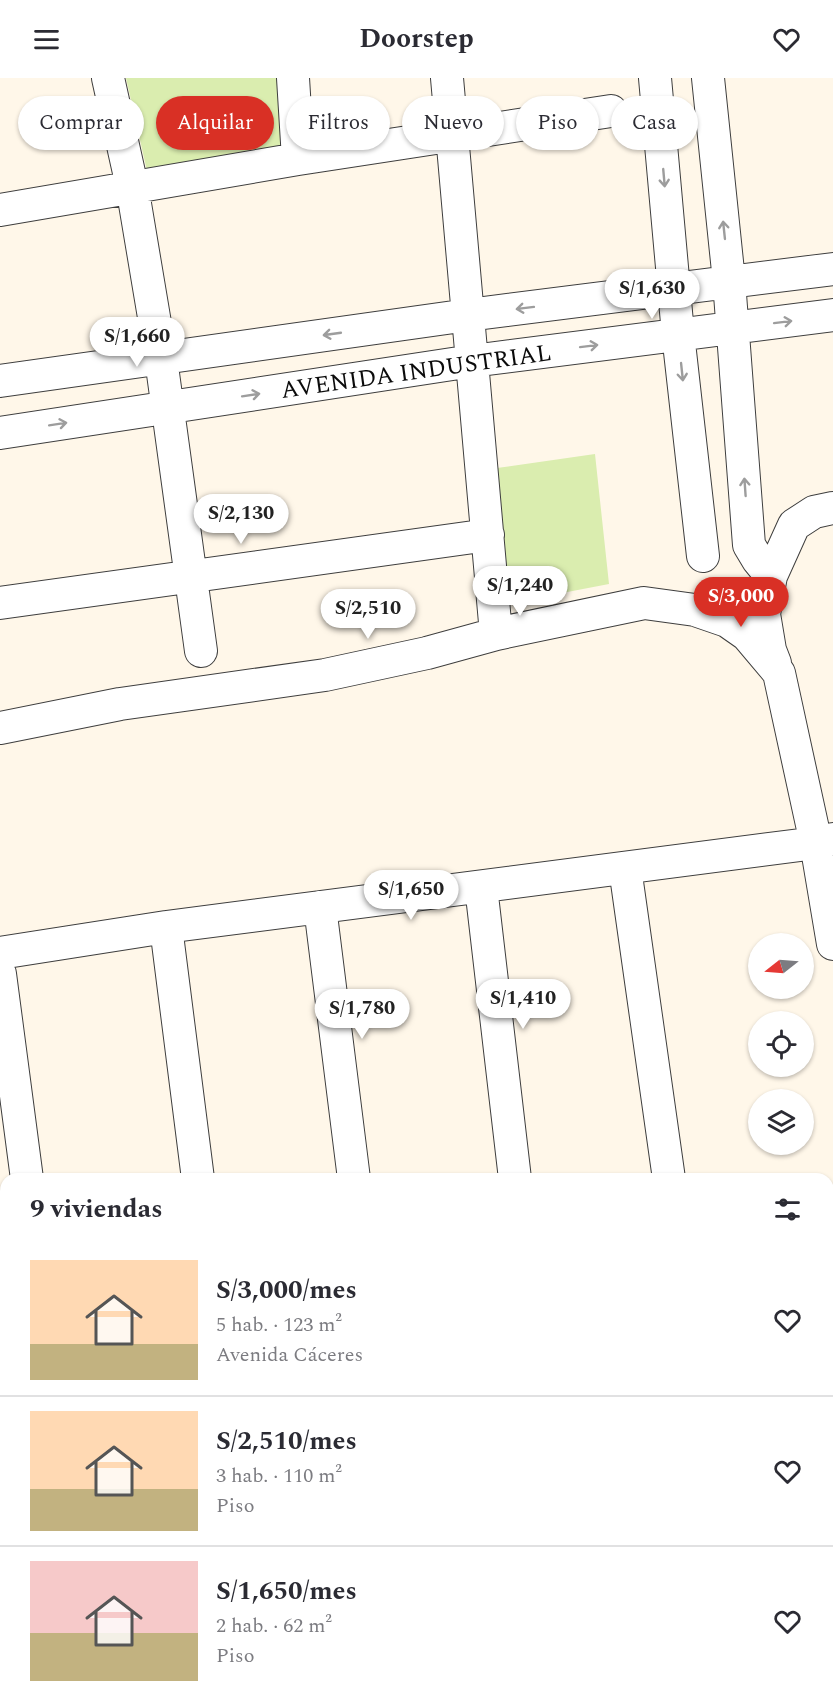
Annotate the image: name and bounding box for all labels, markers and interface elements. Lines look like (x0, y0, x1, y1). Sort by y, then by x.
text: Doorstep (359, 18, 474, 60)
icon: menu (30, 23, 63, 56)
icon: heart (770, 23, 803, 56)
chip: Comprar (18, 96, 144, 150)
chip: Alquilar (156, 96, 274, 150)
chip: Filtros (286, 96, 390, 150)
chip: Nuevo (402, 96, 504, 150)
chip: Piso (516, 96, 599, 150)
chip: Casa (611, 96, 698, 150)
one-way arrow (659, 168, 670, 188)
one-way arrow (718, 220, 729, 240)
pin: S/1,630 (597, 269, 707, 320)
text: S/1,630 (619, 273, 685, 303)
one-way arrow (516, 303, 536, 314)
one-way arrow (772, 316, 792, 327)
pin: S/1,660 (82, 317, 192, 368)
text: S/1,660 (104, 321, 170, 351)
one-way arrow (323, 329, 343, 340)
street label: AVENIDA INDUSTRIAL (278, 335, 554, 409)
one-way arrow (579, 340, 599, 351)
one-way arrow (677, 362, 688, 382)
one-way arrow (240, 389, 260, 400)
one-way arrow (47, 418, 67, 429)
one-way arrow (739, 477, 750, 497)
pin: S/2,130 (186, 494, 296, 545)
text: S/2,130 (208, 498, 274, 528)
pin: S/1,240 (465, 566, 575, 617)
text: S/1,240 (487, 570, 553, 600)
pin: S/3,000 (686, 577, 796, 628)
text: S/3,000 (708, 581, 774, 611)
pin: S/2,510 (313, 589, 423, 640)
text: S/2,510 (335, 593, 401, 623)
pin: S/1,650 (356, 870, 466, 921)
text: S/1,650 (378, 874, 444, 904)
north arrow (748, 933, 814, 999)
map controls (748, 933, 814, 1155)
pin: S/1,410 (468, 979, 578, 1030)
text: S/1,410 (490, 983, 556, 1013)
pin: S/1,780 (307, 989, 417, 1040)
text: S/1,780 (329, 993, 395, 1023)
button: locate (748, 1011, 814, 1077)
button: layers (748, 1089, 814, 1155)
text: 9 viviendas (30, 1189, 163, 1229)
icon: filters (771, 1193, 804, 1226)
text: S/3,000/mes (216, 1270, 357, 1310)
icon: home (78, 1284, 150, 1356)
icon: heart (771, 1304, 804, 1337)
text: 5 hab. · 123 m² (216, 1310, 342, 1340)
text: Avenida Cáceres (216, 1340, 363, 1370)
text: S/2,510/mes (216, 1421, 357, 1461)
icon: home (78, 1435, 150, 1507)
icon: heart (771, 1455, 804, 1488)
text: 3 hab. · 110 m² (216, 1461, 342, 1491)
text: Piso (216, 1491, 254, 1521)
text: S/1,650/mes (216, 1571, 357, 1611)
icon: home (78, 1585, 150, 1657)
icon: heart (771, 1605, 804, 1638)
text: 2 hab. · 62 m² (216, 1611, 332, 1641)
text: Piso (216, 1641, 254, 1671)

